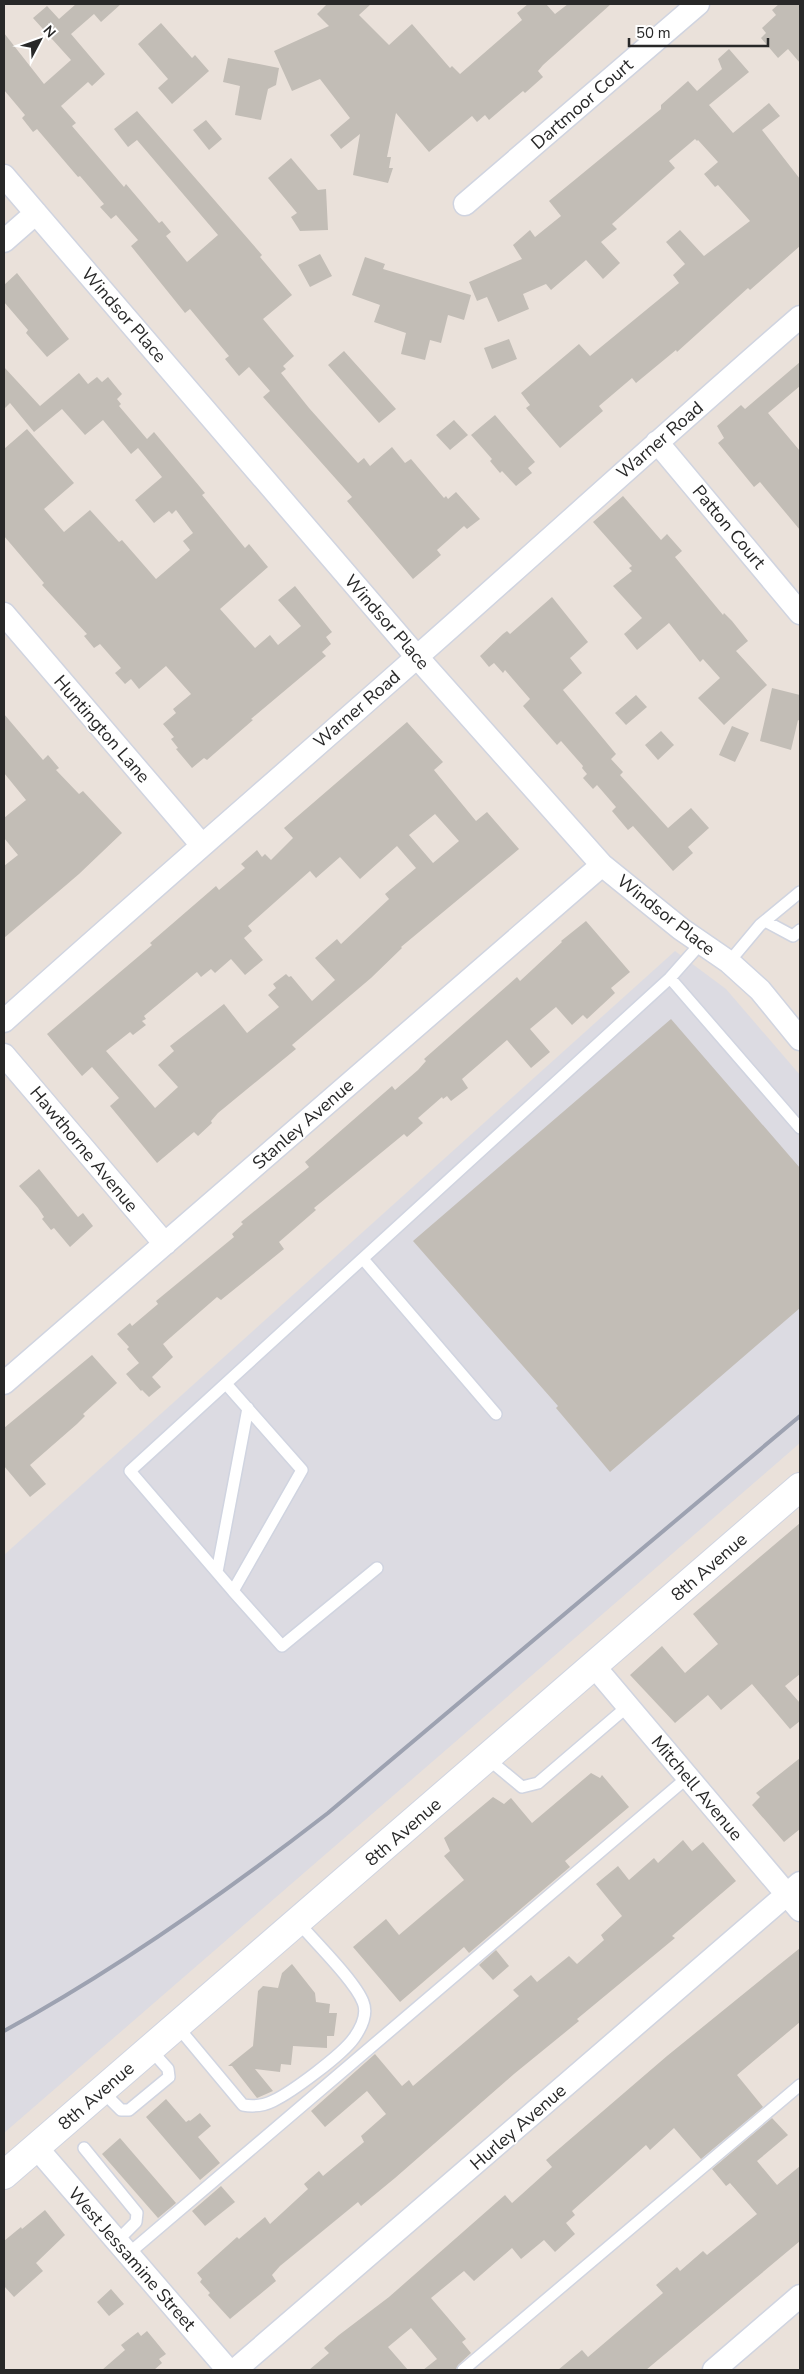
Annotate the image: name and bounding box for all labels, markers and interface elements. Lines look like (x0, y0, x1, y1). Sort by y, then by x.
north arrow (15, 15, 65, 65)
scale bar (629, 15, 768, 47)
text: N (39, 22, 60, 42)
text: 50 m (636, 23, 671, 43)
street label: Dartmoor Court (526, 53, 638, 155)
street label: Windsor Place (76, 262, 172, 368)
street label: Warner Road (612, 396, 708, 484)
street label: Patton Court (687, 480, 772, 574)
street label: Windsor Place (339, 569, 435, 675)
street label: Warner Road (309, 665, 405, 753)
street label: Huntington Lane (49, 670, 155, 788)
street label: Windsor Place (612, 869, 720, 961)
street label: Stanley Avenue (247, 1073, 359, 1175)
street label: Hawthorne Avenue (24, 1081, 144, 1217)
street label: 8th Avenue (666, 1527, 752, 1607)
street label: Mitchell Avenue (646, 1730, 748, 1846)
street label: 8th Avenue (360, 1792, 446, 1872)
street label: 8th Avenue (53, 2056, 139, 2136)
street label: Hurley Avenue (465, 2079, 571, 2175)
street label: West Jessamine Street (63, 2182, 202, 2337)

